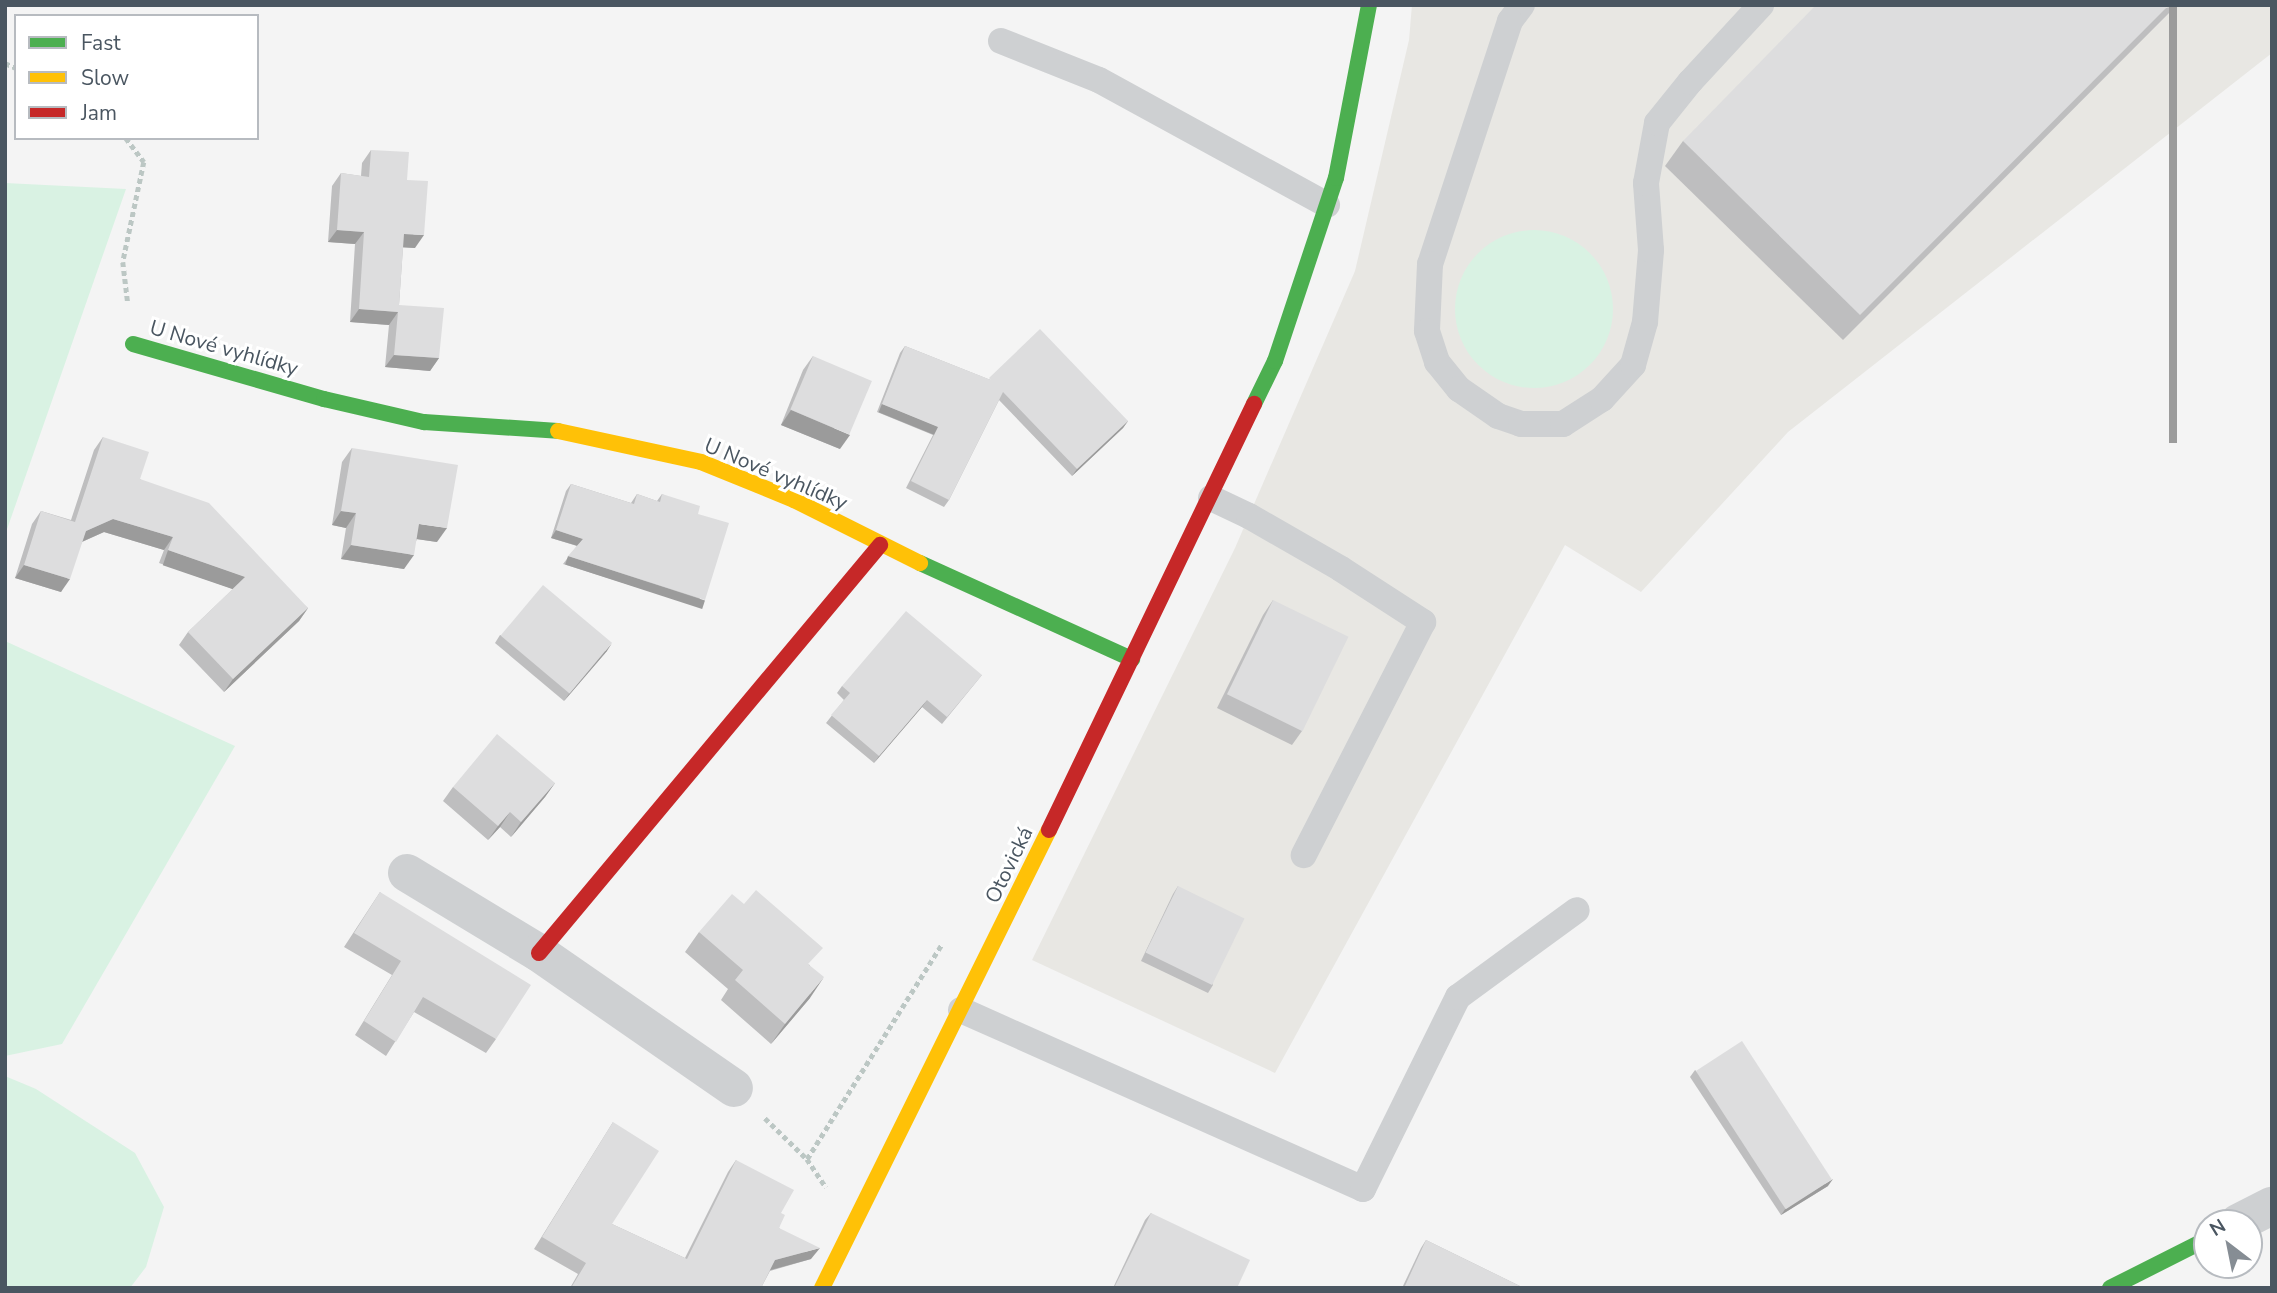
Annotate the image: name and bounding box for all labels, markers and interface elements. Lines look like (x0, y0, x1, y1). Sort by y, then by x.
legend (14, 14, 259, 140)
text: Fast (81, 29, 121, 57)
text: Slow (81, 64, 129, 92)
text: Jam (81, 99, 117, 127)
street label: U Nové vyhlídky (147, 315, 301, 381)
street label: U Nové vyhlídky (701, 432, 851, 516)
street label: Otovická (980, 823, 1038, 907)
north arrow (2193, 1209, 2263, 1279)
text: N (2205, 1213, 2231, 1243)

